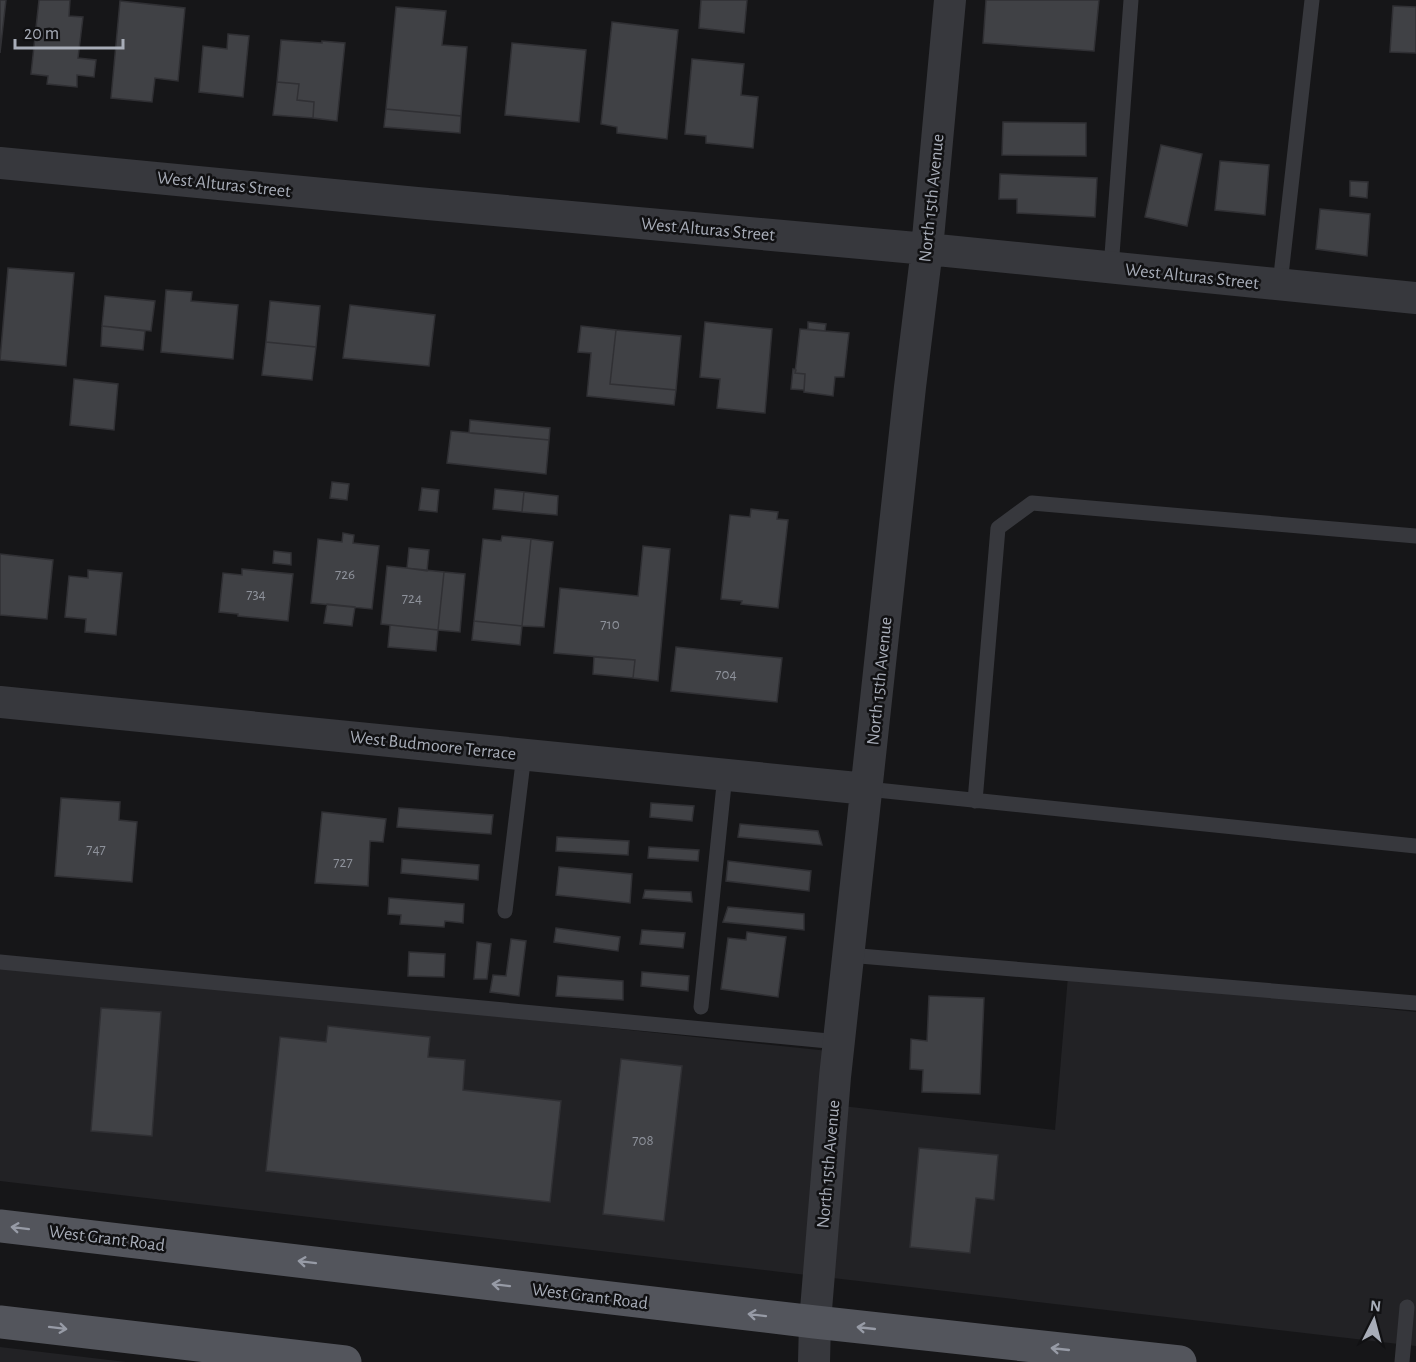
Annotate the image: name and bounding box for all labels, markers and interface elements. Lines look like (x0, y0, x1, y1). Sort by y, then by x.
scale bar (15, 12, 123, 50)
text: 20 m (24, 25, 59, 43)
street label: North 15th Avenue (916, 133, 948, 263)
street label: West Alturas Street (156, 169, 292, 201)
street label: West Alturas Street (640, 215, 776, 245)
street label: West Alturas Street (1124, 261, 1260, 293)
house number: 726 (335, 567, 355, 582)
house number: 734 (246, 587, 266, 602)
house number: 724 (402, 591, 422, 606)
street label: North 15th Avenue (864, 616, 896, 746)
house number: 710 (600, 617, 620, 632)
house number: 704 (715, 667, 737, 682)
street label: West Budmoore Terrace (349, 728, 517, 764)
house number: 747 (86, 842, 106, 857)
house number: 727 (333, 855, 353, 870)
street label: North 15th Avenue (814, 1099, 844, 1229)
house number: 708 (632, 1133, 654, 1148)
one-way arrow (10, 1222, 30, 1233)
street label: West Grant Road (48, 1223, 166, 1255)
one-way arrow (298, 1256, 317, 1267)
one-way arrow (491, 1279, 511, 1290)
street label: West Grant Road (531, 1281, 649, 1313)
north arrow (1344, 1290, 1404, 1350)
text: N (1369, 1298, 1382, 1315)
one-way arrow (747, 1310, 767, 1321)
one-way arrow (856, 1322, 876, 1333)
one-way arrow (48, 1323, 68, 1334)
one-way arrow (1050, 1343, 1070, 1354)

